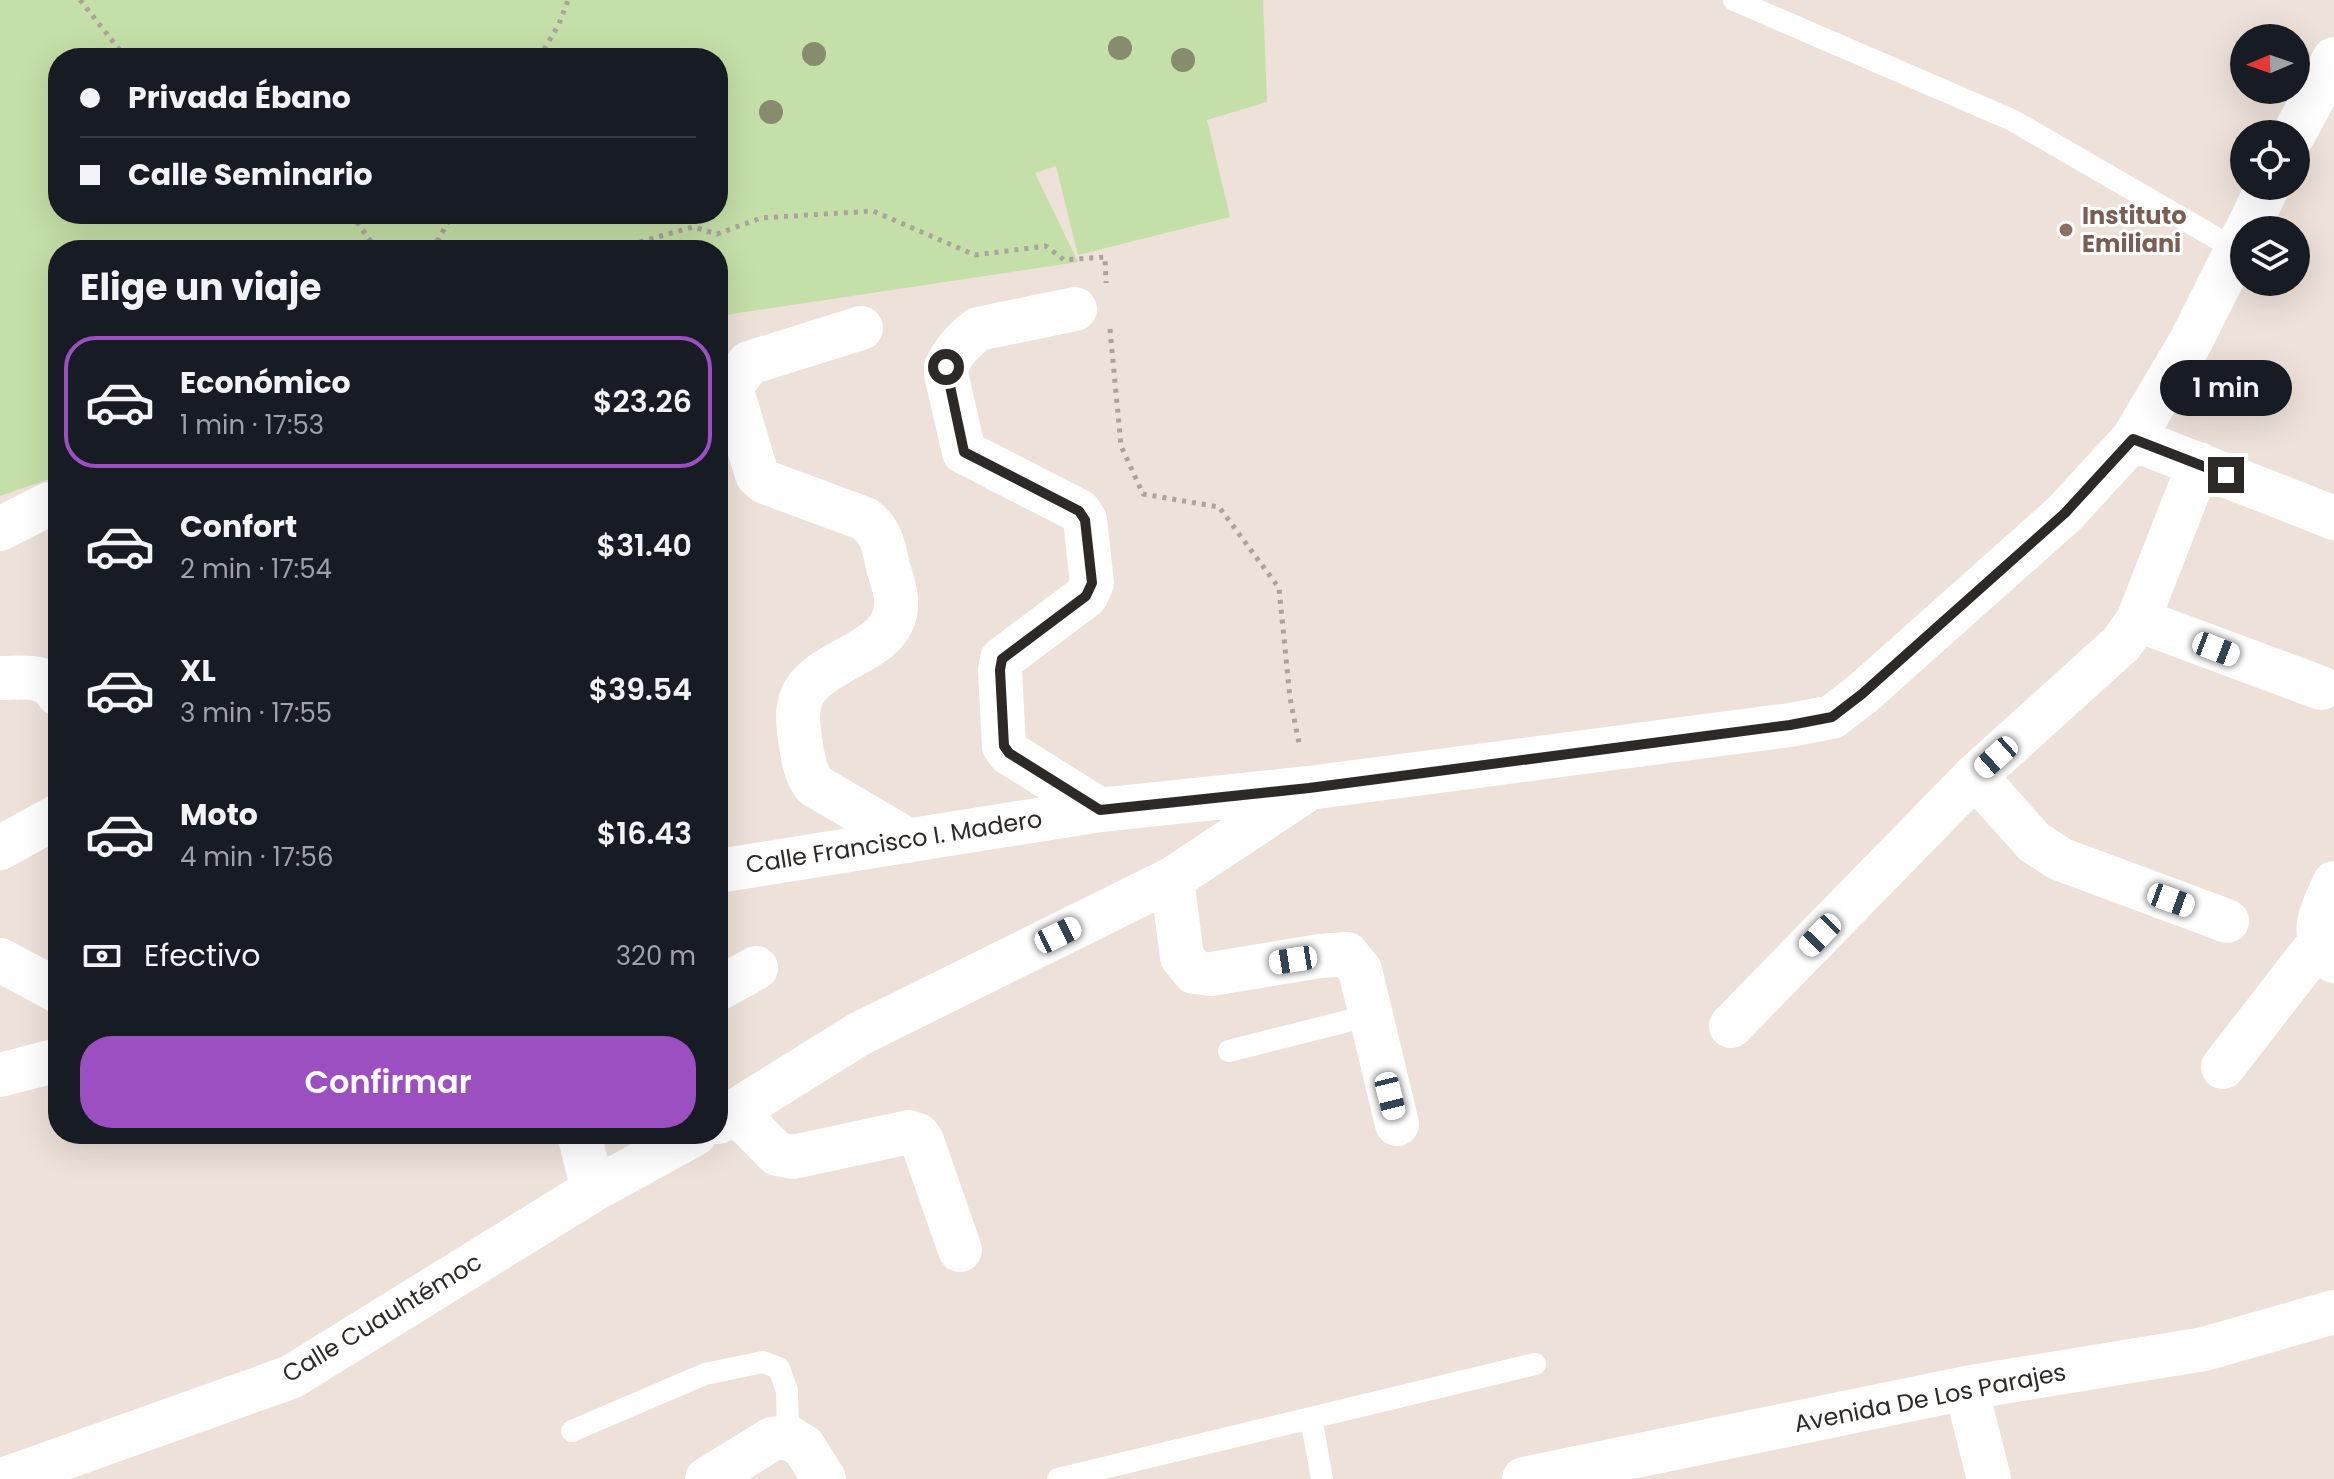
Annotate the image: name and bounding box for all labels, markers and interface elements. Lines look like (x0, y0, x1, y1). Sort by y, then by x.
north arrow (2230, 24, 2310, 104)
map controls (2230, 24, 2310, 296)
text: Privada Ébano (128, 76, 351, 119)
button: locate (2230, 120, 2310, 200)
text: Calle Seminario (128, 153, 373, 196)
place label: Instituto Emiliani (2082, 199, 2186, 260)
button: layers (2230, 216, 2310, 296)
marker: Instituto Emiliani (2057, 221, 2075, 239)
text: Elige un viaje (80, 262, 322, 313)
route start (928, 349, 964, 385)
callout: 1 min (2160, 359, 2292, 415)
text: Económico (180, 361, 351, 404)
icon: car (84, 366, 156, 438)
text: 1 min (2192, 370, 2260, 406)
text: $23.26 (593, 380, 692, 423)
text: 1 min · 17:53 (180, 407, 324, 443)
route end (2208, 457, 2244, 493)
text: Confort (180, 505, 297, 548)
icon: car (84, 510, 156, 582)
text: $31.40 (597, 524, 692, 567)
text: 2 min · 17:54 (180, 551, 332, 587)
car (2189, 629, 2243, 669)
text: XL (180, 649, 216, 692)
icon: car (84, 654, 156, 726)
text: $39.54 (589, 668, 692, 711)
text: 3 min · 17:55 (180, 695, 332, 731)
car (1970, 732, 2022, 782)
text: Moto (180, 793, 258, 836)
icon: car (84, 798, 156, 870)
street label: Calle Francisco I. Madero (743, 802, 1044, 881)
text: $16.43 (597, 812, 692, 855)
text: 4 min · 17:56 (180, 839, 333, 875)
car (2144, 881, 2198, 919)
car (1795, 909, 1845, 961)
car (1031, 914, 1085, 956)
icon: cash (80, 934, 124, 978)
text: Efectivo (144, 934, 260, 977)
text: 320 m (616, 938, 696, 974)
car (1267, 944, 1319, 976)
button: Confirmar (80, 1036, 696, 1128)
car (1373, 1070, 1407, 1122)
street label: Calle Cuauhtémoc (276, 1245, 488, 1390)
street label: Avenida De Los Parajes (1791, 1355, 2069, 1440)

